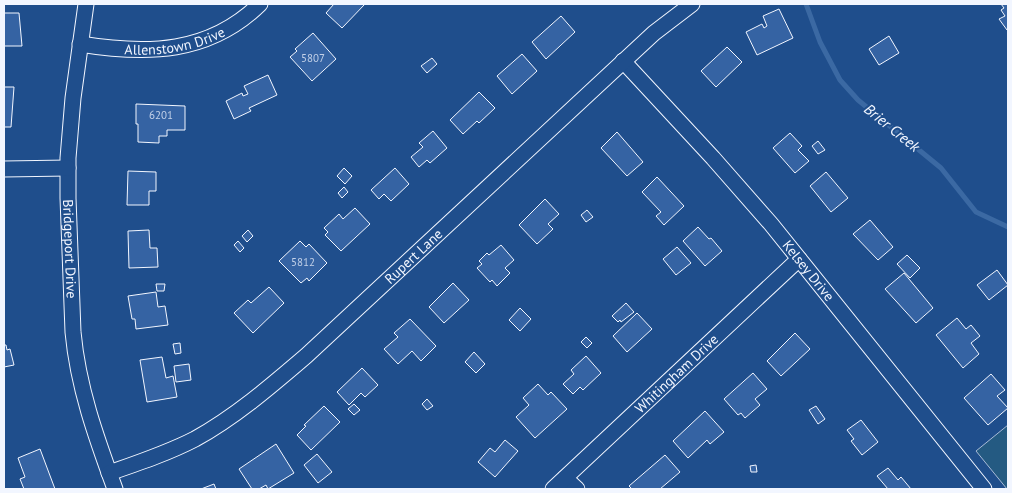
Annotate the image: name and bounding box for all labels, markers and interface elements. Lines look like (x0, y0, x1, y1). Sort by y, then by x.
street label: Allenstown Drive (124, 23, 228, 59)
house number: 5807 (301, 51, 325, 65)
water label: Brier Creek (861, 99, 925, 157)
house number: 6201 (149, 108, 173, 122)
street label: Bridgeport Drive (59, 199, 81, 299)
street label: Rupert Lane (381, 225, 446, 288)
street label: Kelsey Drive (779, 237, 838, 305)
house number: 5812 (291, 255, 315, 269)
street label: Whitingham Drive (631, 330, 722, 417)

